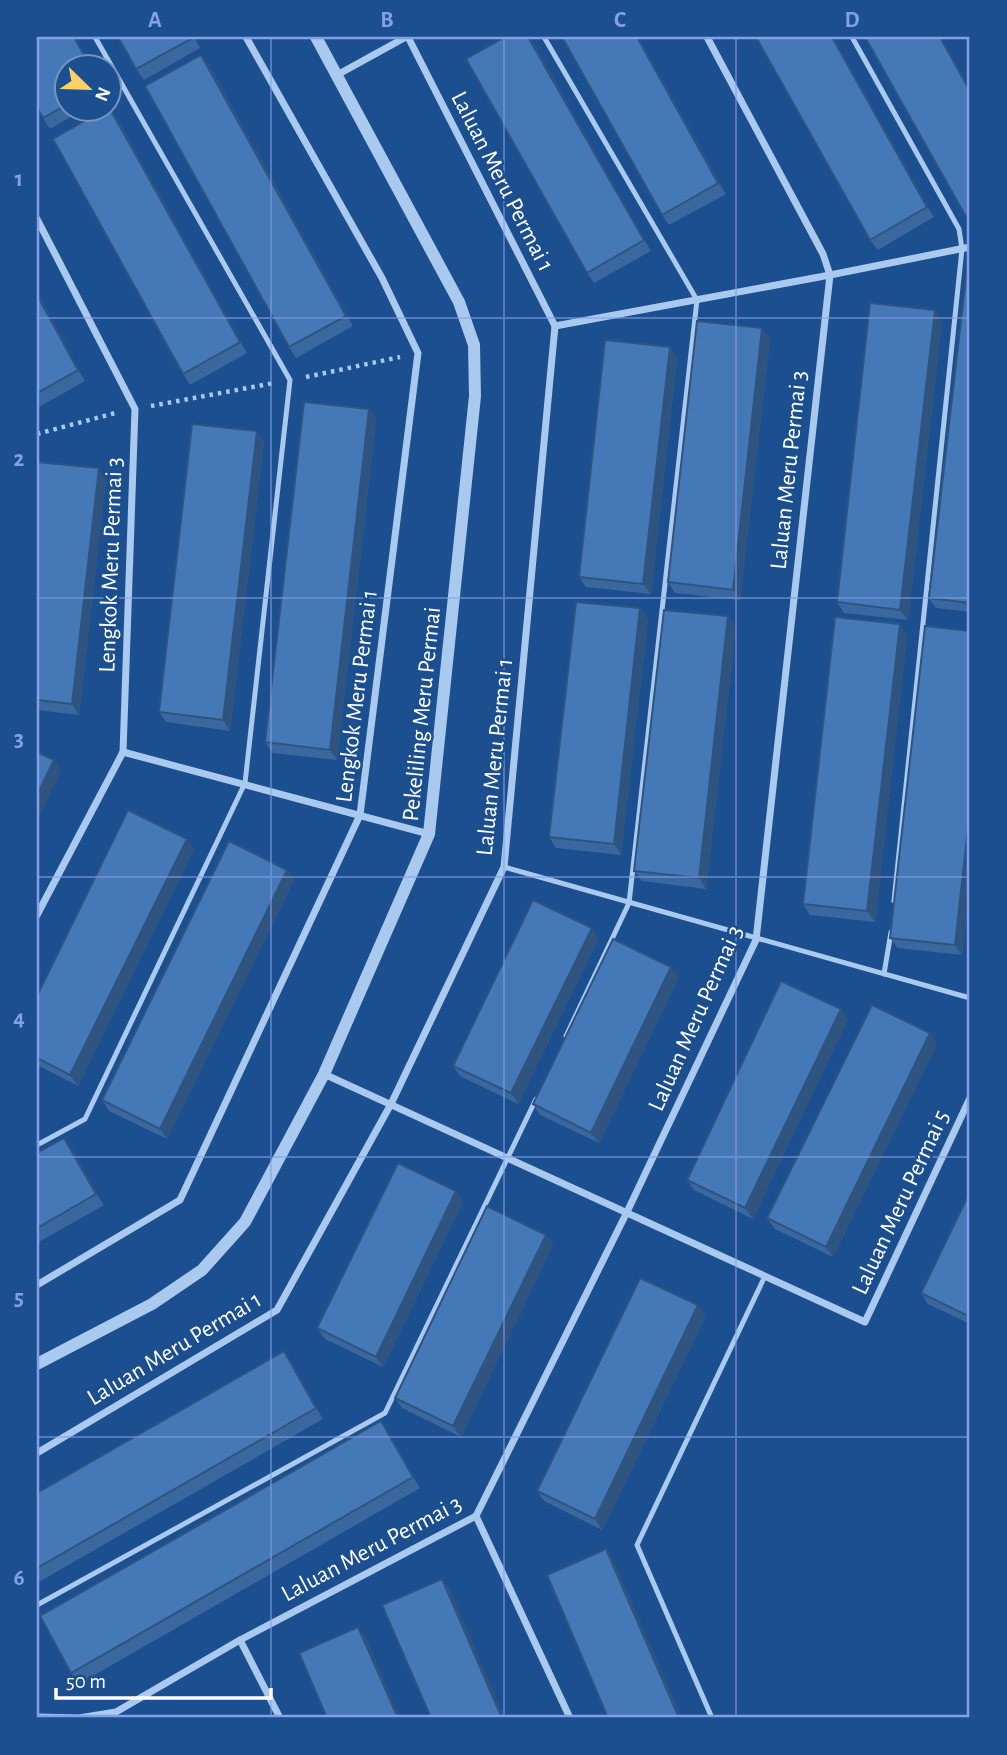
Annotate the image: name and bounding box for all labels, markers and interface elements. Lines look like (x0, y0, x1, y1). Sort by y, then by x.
text: A (148, 9, 162, 32)
text: B (380, 9, 394, 32)
text: C (614, 9, 626, 32)
text: D (844, 9, 860, 32)
north arrow (52, 52, 122, 122)
text: N (91, 84, 114, 104)
street label: Laluan Meru Permai 1 (446, 88, 558, 275)
text: 1 (15, 168, 23, 191)
street label: Laluan Meru Permai 3 (767, 369, 811, 571)
text: 2 (14, 448, 25, 471)
street label: Lengkok Meru Permai 3 (95, 457, 127, 673)
street label: Lengkok Meru Permai 1 (332, 588, 382, 804)
street label: Pekeliling Meru Permai (399, 606, 445, 823)
street label: Laluan Meru Permai 1 (473, 657, 517, 857)
text: 3 (14, 728, 24, 751)
street label: Laluan Meru Permai 3 (644, 922, 748, 1115)
text: 4 (13, 1007, 25, 1030)
street label: Laluan Meru Permai 5 (848, 1107, 954, 1298)
text: 5 (14, 1287, 24, 1310)
street label: Laluan Meru Permai 1 (83, 1287, 266, 1410)
street label: Laluan Meru Permai 3 (277, 1491, 465, 1606)
text: 6 (13, 1567, 25, 1590)
scale bar (56, 1657, 271, 1701)
text: 50 m (66, 1671, 106, 1692)

